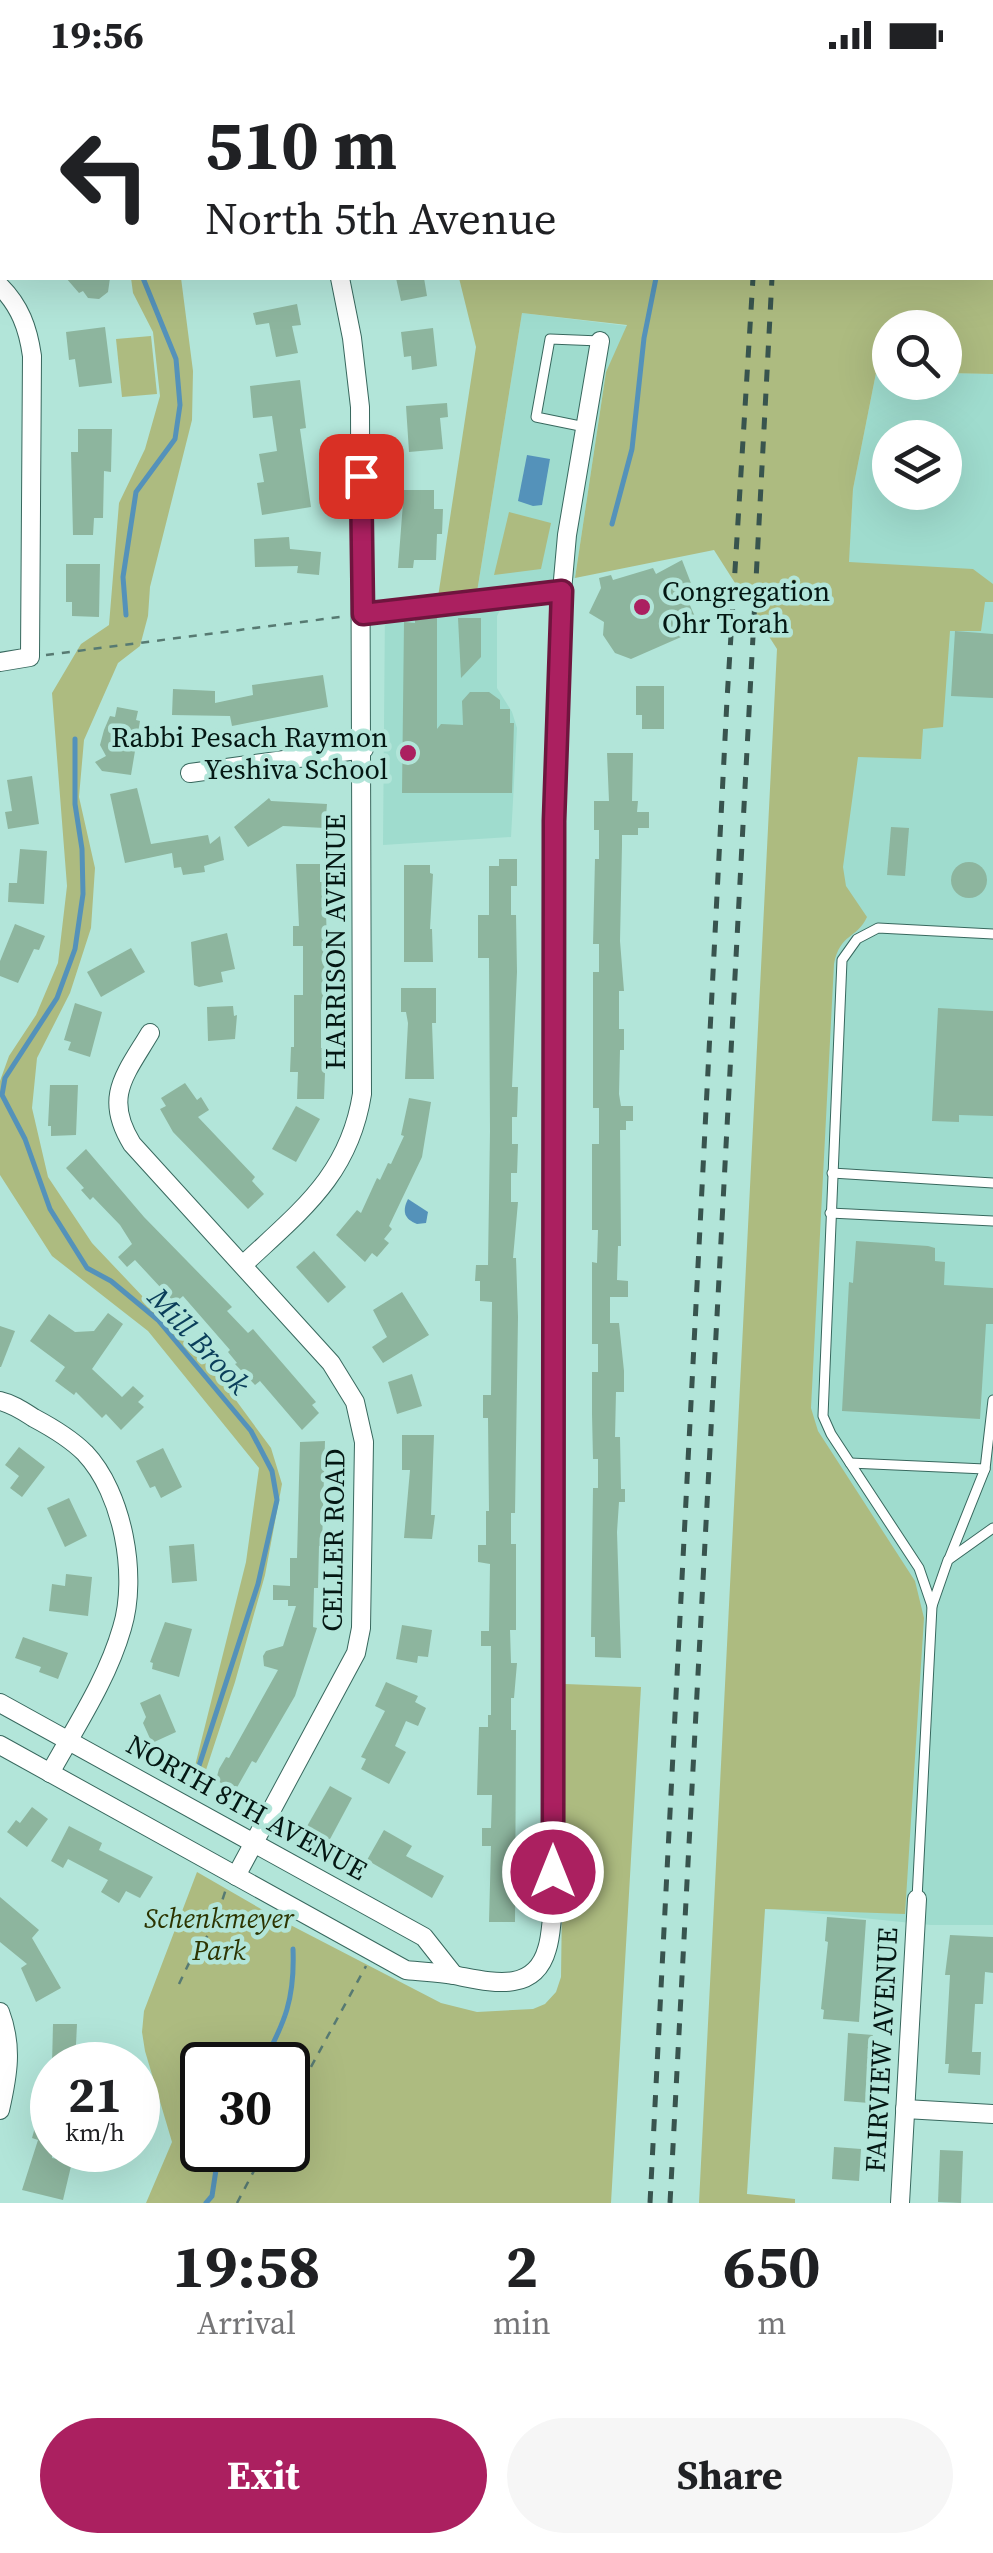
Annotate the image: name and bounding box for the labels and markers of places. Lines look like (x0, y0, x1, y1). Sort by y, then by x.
pin (319, 434, 404, 519)
place label: Congregation Ohr Torah (662, 572, 830, 642)
marker: Congregation Ohr Torah (631, 596, 653, 618)
place label: Rabbi Pesach Raymon Yeshiva School (111, 718, 388, 788)
marker: Rabbi Pesach Raymon Yeshiva School (397, 742, 419, 764)

